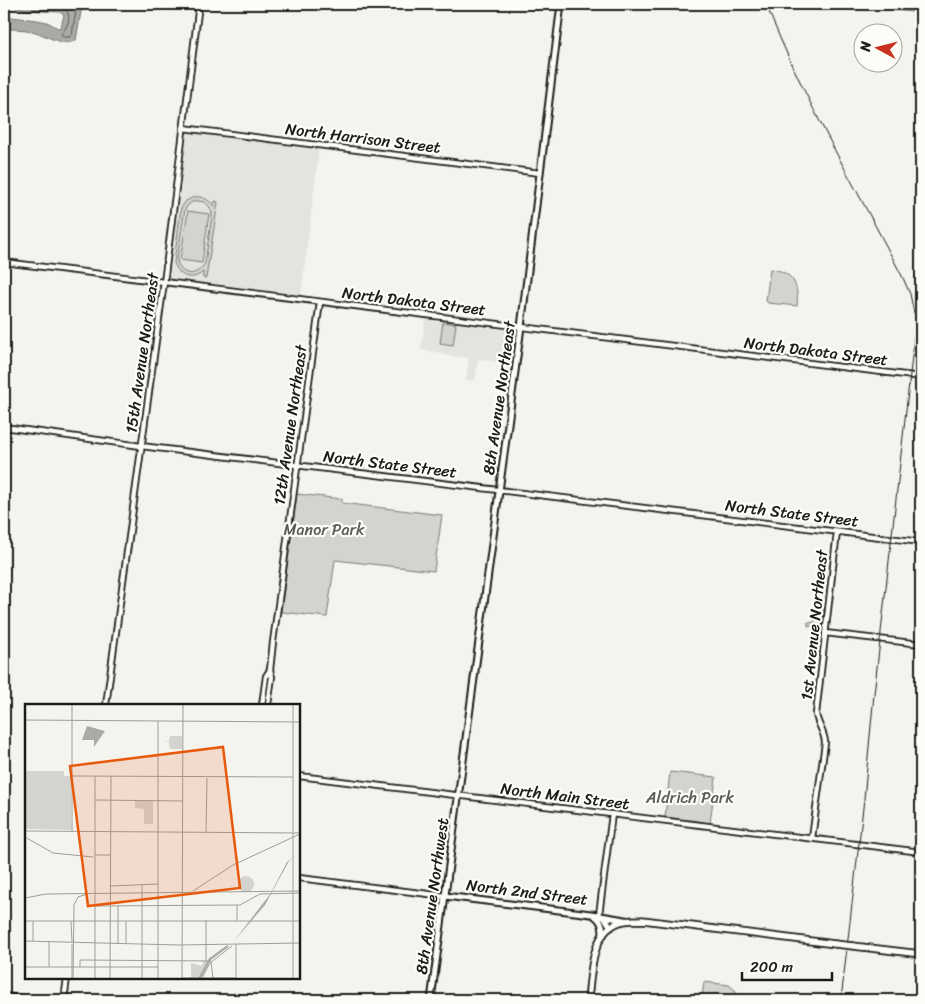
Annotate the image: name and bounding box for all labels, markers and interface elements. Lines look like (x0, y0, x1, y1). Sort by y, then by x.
north arrow (852, 22, 902, 72)
text: N (852, 40, 879, 54)
street label: North Harrison Street (284, 114, 442, 162)
street label: 15th Avenue Northeast (116, 270, 168, 435)
street label: North Dakota Street (341, 278, 487, 324)
street label: 8th Avenue Northeast (474, 319, 524, 477)
street label: North Dakota Street (743, 328, 889, 374)
street label: 12th Avenue Northeast (264, 342, 316, 507)
street label: North State Street (322, 441, 458, 487)
street label: North State Street (724, 490, 860, 536)
park label: Manor Park (283, 515, 365, 544)
street label: 1st Avenue Northeast (792, 548, 836, 702)
inset map (25, 704, 300, 979)
street label: North Main Street (499, 774, 631, 818)
park label: Aldrich Park (645, 783, 734, 812)
street label: 8th Avenue Northwest (407, 816, 457, 976)
street label: North 2nd Street (465, 870, 589, 914)
scale bar (742, 949, 832, 981)
text: 200 m (750, 954, 794, 980)

